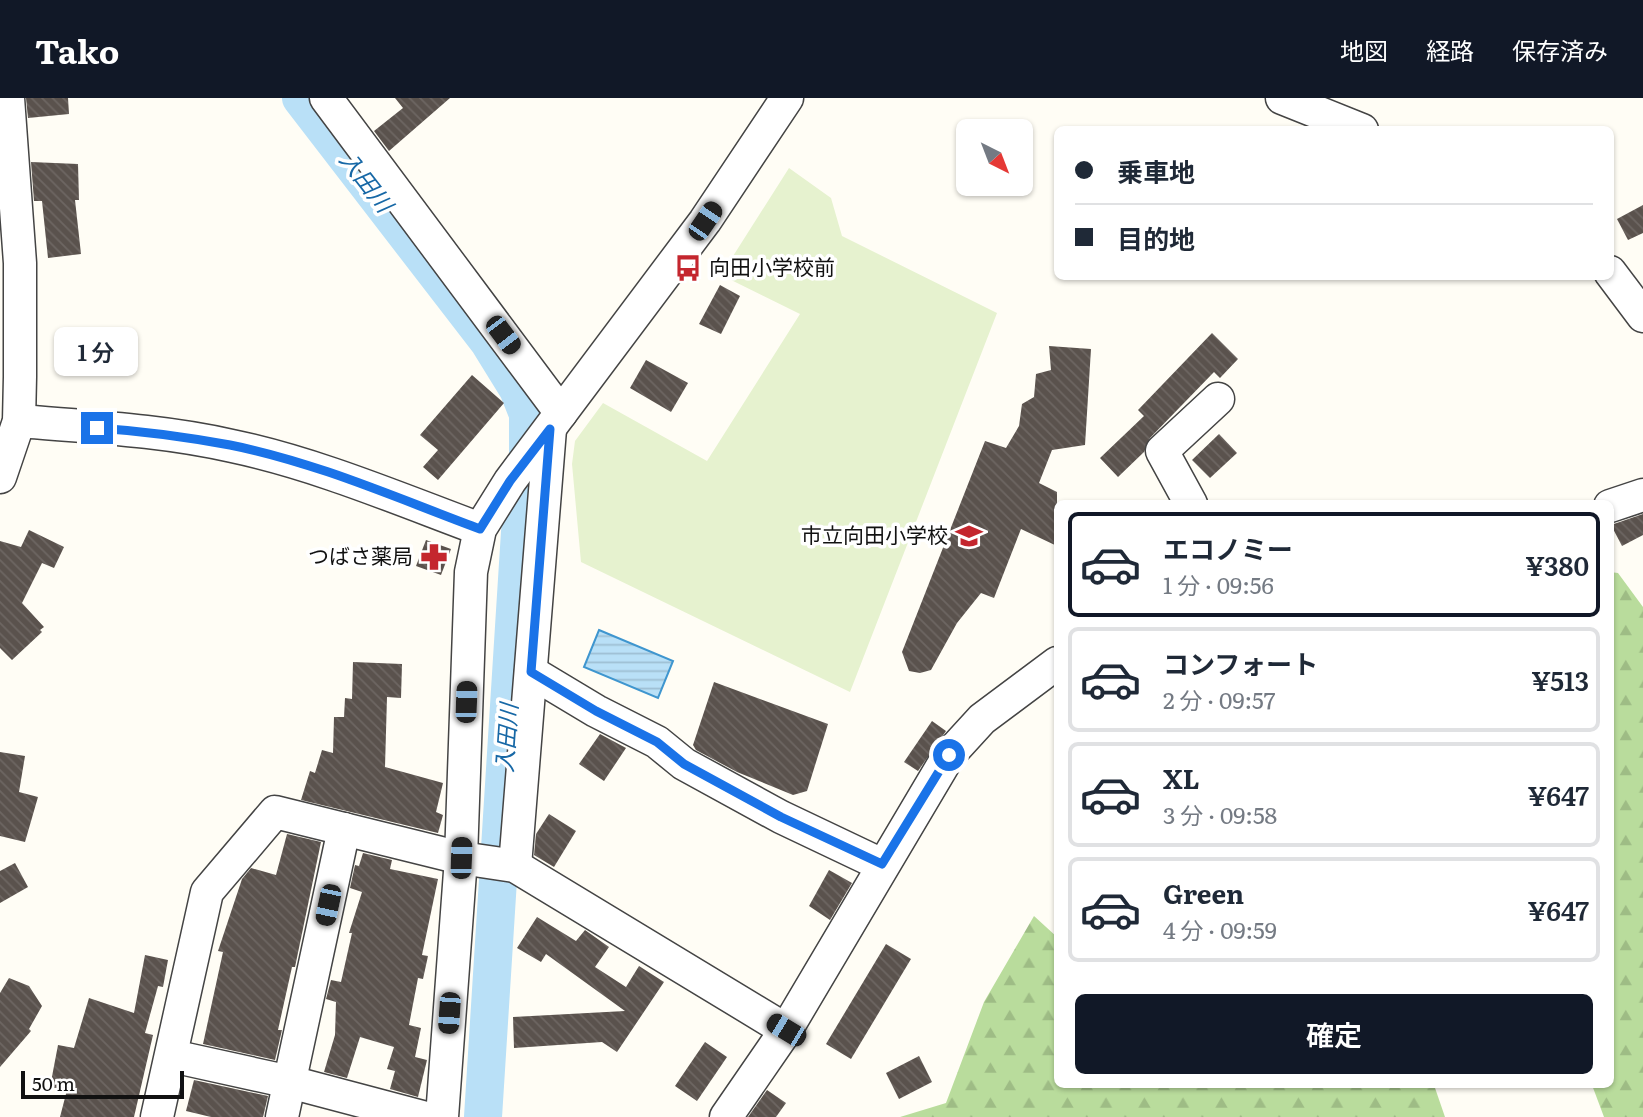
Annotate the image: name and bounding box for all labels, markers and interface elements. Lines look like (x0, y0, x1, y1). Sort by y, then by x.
text: Tako (35, 25, 119, 74)
text: 地図 (1340, 32, 1388, 67)
text: 経路 (1426, 32, 1474, 67)
text: 保存済み (1512, 32, 1608, 67)
north arrow (956, 119, 1032, 196)
map controls (956, 119, 1033, 196)
water label: 入田川 (333, 143, 404, 221)
text: 乗車地 (1117, 151, 1195, 190)
car (685, 198, 726, 244)
text: 目的地 (1117, 218, 1195, 257)
place label: 向田小学校前 (709, 250, 835, 281)
bus stop icon: 向田小学校前 (673, 253, 703, 283)
car (482, 312, 525, 358)
callout: 1 分 (55, 327, 139, 376)
text: 1 分 (77, 334, 115, 368)
route end (81, 412, 113, 444)
place label: 市立向田小学校 (801, 518, 948, 549)
school or university icon: 市立向田小学校 (954, 521, 984, 551)
text: エコノミー (1163, 528, 1293, 567)
icon: car (1079, 533, 1142, 596)
place label: つばさ薬局 (308, 539, 413, 570)
pharmacy icon: つばさ薬局 (419, 542, 449, 572)
text: ¥380 (1525, 545, 1589, 584)
text: 1 分 · 09:56 (1163, 567, 1274, 601)
text: コンフォート (1163, 643, 1318, 682)
icon: car (1079, 648, 1142, 711)
text: ¥513 (1531, 660, 1589, 699)
car (455, 681, 478, 723)
text: 2 分 · 09:57 (1163, 682, 1275, 716)
water label: 入田川 (486, 699, 525, 773)
route start (933, 739, 965, 771)
text: XL (1163, 758, 1200, 797)
icon: car (1079, 763, 1142, 826)
text: ¥647 (1527, 775, 1589, 814)
text: 3 分 · 09:58 (1163, 797, 1277, 831)
car (450, 837, 473, 879)
text: Green (1163, 873, 1244, 912)
icon: car (1079, 878, 1142, 941)
car (314, 882, 343, 928)
text: ¥647 (1527, 890, 1589, 929)
text: 4 分 · 09:59 (1163, 912, 1277, 946)
car (438, 991, 461, 1035)
button: 確定 (1075, 994, 1593, 1074)
car (763, 1010, 810, 1050)
scale bar (21, 1068, 184, 1100)
text: 50 m (32, 1069, 75, 1097)

